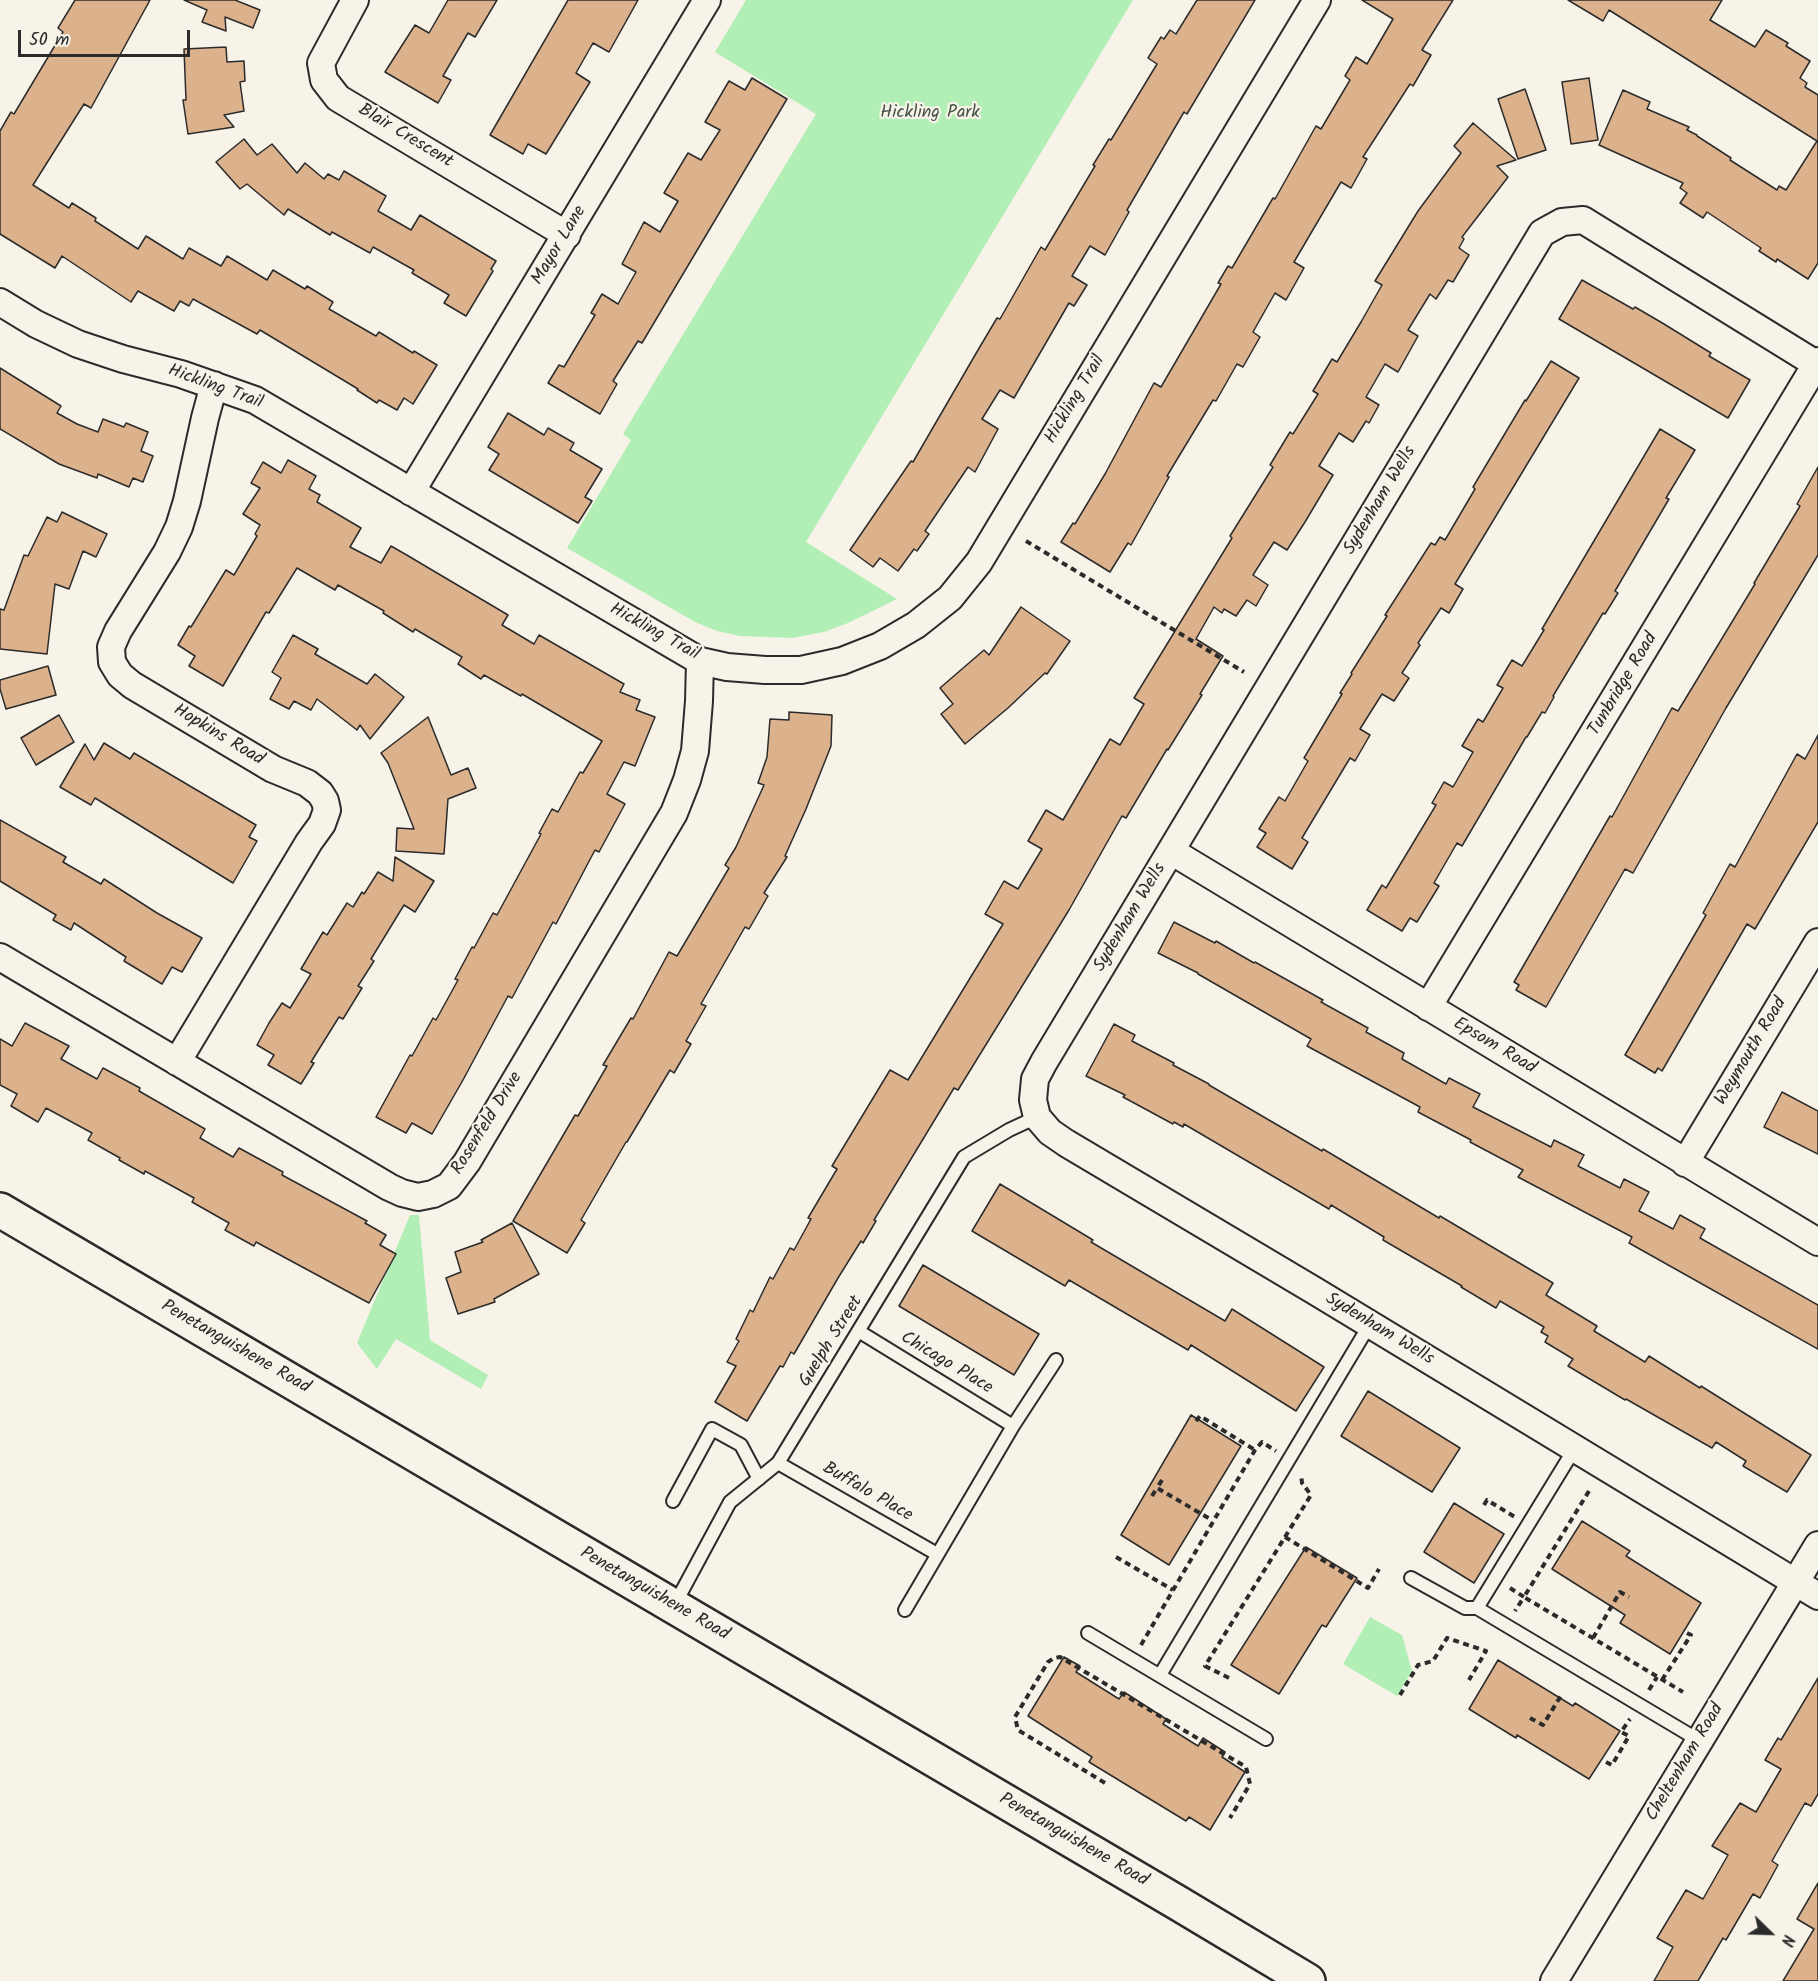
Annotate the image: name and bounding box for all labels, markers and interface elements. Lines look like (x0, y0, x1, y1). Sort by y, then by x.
scale bar (21, 18, 194, 56)
text: 50 m (29, 26, 69, 55)
street label: Blair Crescent (354, 100, 456, 174)
park label: Hickling Park (880, 103, 980, 125)
street label: Mayor Lane (528, 203, 592, 289)
street label: Hickling Trail (1041, 352, 1111, 448)
street label: Hickling Trail (165, 361, 265, 415)
street label: Sydenham Wells (1340, 443, 1422, 559)
street label: Hickling Trail (605, 599, 703, 667)
street label: Tunbridge Road (1585, 630, 1663, 740)
street label: Hopkins Road (169, 700, 267, 772)
street label: Sydenham Wells (1090, 860, 1172, 976)
street label: Weymouth Road (1711, 994, 1793, 1110)
street label: Epsom Road (1449, 1014, 1539, 1080)
street label: Rosenfeld Drive (448, 1069, 528, 1179)
street label: Sydenham Wells (1321, 1289, 1437, 1371)
street label: Guelph Street (795, 1292, 869, 1392)
street label: Penetanguishene Road (157, 1297, 313, 1399)
street label: Chicago Place (896, 1328, 996, 1400)
street label: Buffalo Place (818, 1458, 916, 1528)
street label: Penetanguishene Road (576, 1544, 732, 1646)
street label: Cheltenham Road (1642, 1700, 1730, 1826)
street label: Penetanguishene Road (995, 1790, 1151, 1892)
north arrow (1740, 1903, 1800, 1963)
text: N (1774, 1931, 1801, 1950)

